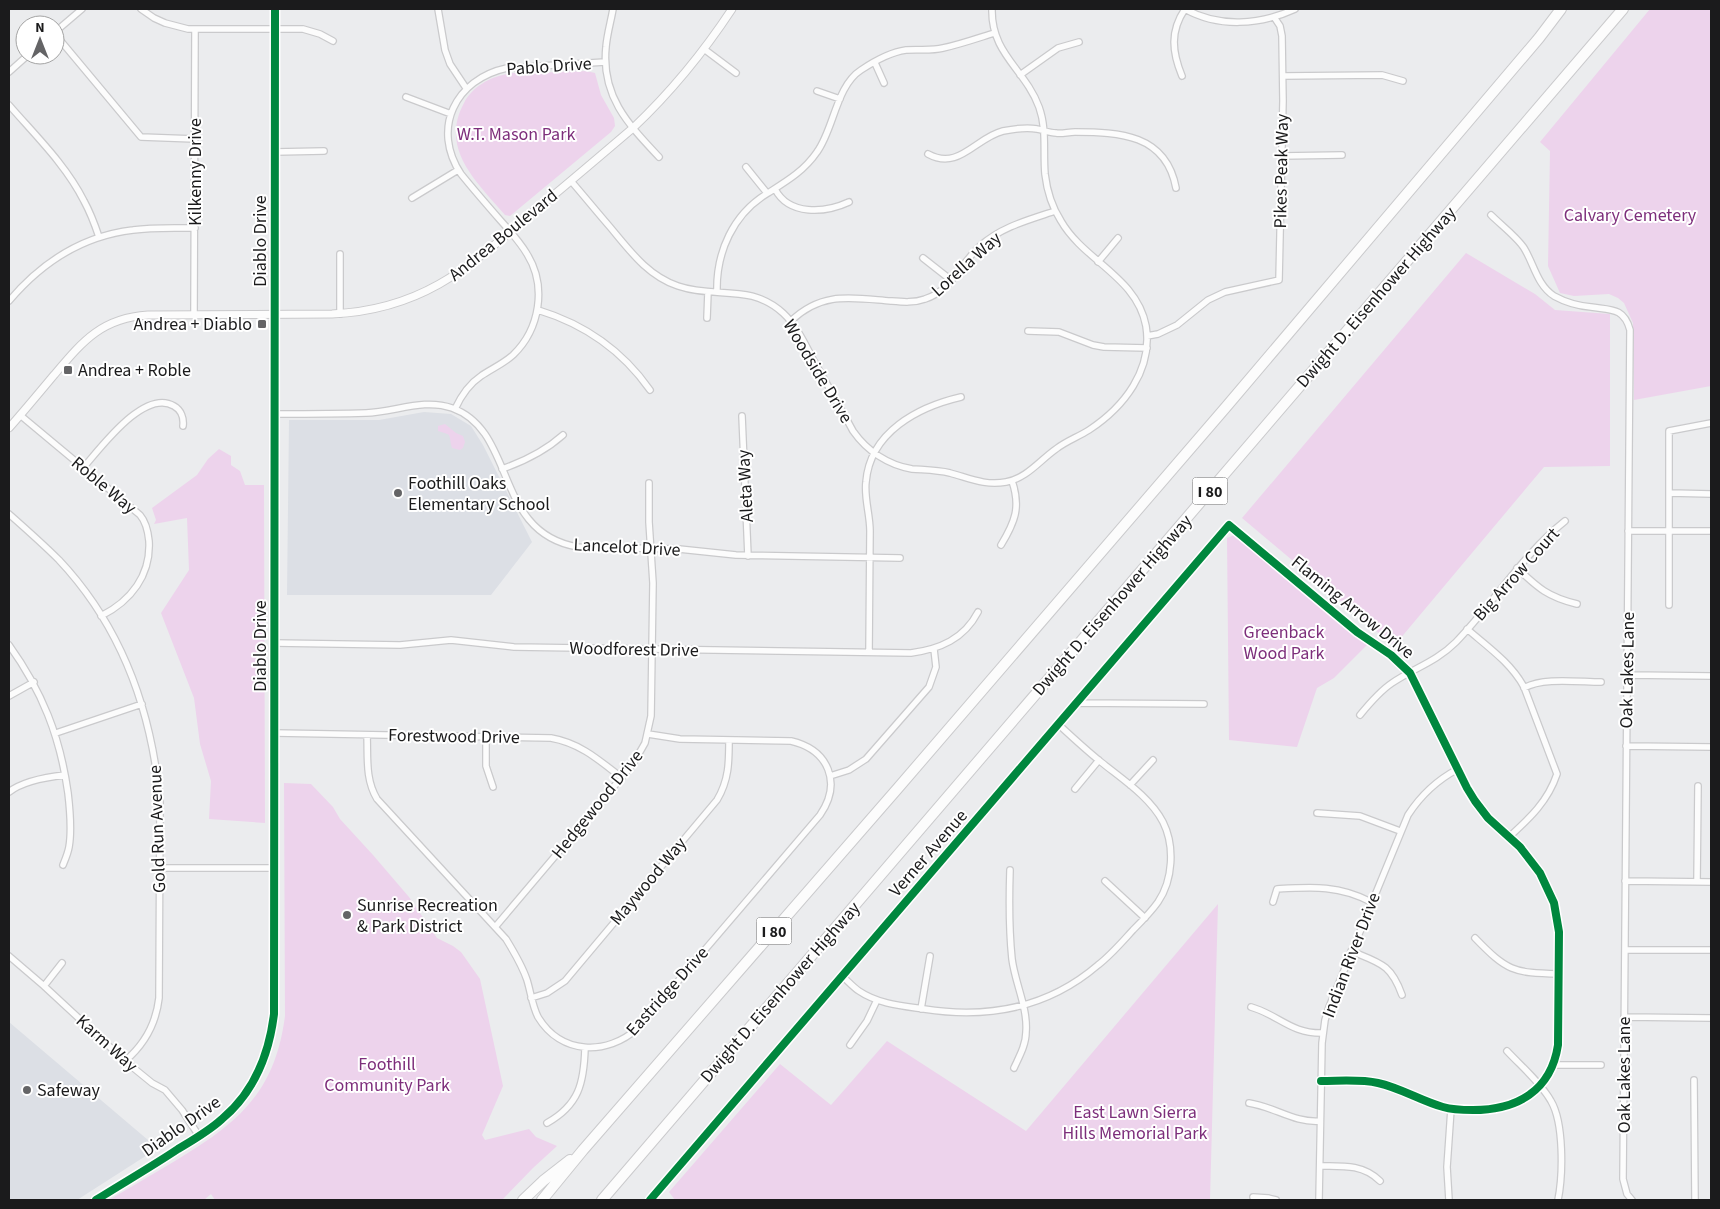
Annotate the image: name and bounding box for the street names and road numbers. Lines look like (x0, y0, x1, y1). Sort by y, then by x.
street label: Pablo Drive (506, 51, 593, 82)
street label: Pikes Peak Way (1268, 113, 1295, 229)
street label: Kilkenny Drive (183, 118, 208, 226)
street label: Andrea Boulevard (443, 184, 563, 287)
street label: Diablo Drive (248, 195, 273, 287)
street label: Dwight D. Eisenhower Highway (1291, 201, 1463, 393)
street label: Lorella Way (926, 226, 1007, 303)
street label: Woodside Drive (777, 315, 858, 428)
street label: Aleta Way (731, 448, 760, 523)
street label: Roble Way (66, 451, 142, 520)
road number: I 80 (1192, 478, 1228, 504)
street label: Dwight D. Eisenhower Highway (1027, 509, 1199, 701)
street label: Big Arrow Court (1468, 522, 1565, 627)
street label: Lancelot Drive (573, 532, 681, 563)
street label: Flaming Arrow Drive (1286, 550, 1420, 665)
street label: Diablo Drive (248, 600, 273, 692)
street label: Oak Lakes Lane (1614, 611, 1641, 729)
street label: Woodforest Drive (569, 636, 699, 663)
street label: Forestwood Drive (388, 723, 520, 750)
street label: Hedgewood Drive (546, 745, 649, 864)
street label: Gold Run Avenue (143, 765, 172, 893)
street label: Verner Avenue (883, 804, 973, 902)
street label: Maywood Way (604, 832, 693, 931)
street label: Indian River Drive (1316, 889, 1387, 1021)
street label: Dwight D. Eisenhower Highway (695, 896, 867, 1088)
road number: I 80 (756, 918, 792, 944)
street label: Eastridge Drive (620, 941, 714, 1042)
street label: Karm Way (70, 1009, 144, 1078)
street label: Oak Lakes Lane (1612, 1017, 1637, 1133)
street label: Diablo Drive (137, 1090, 226, 1163)

